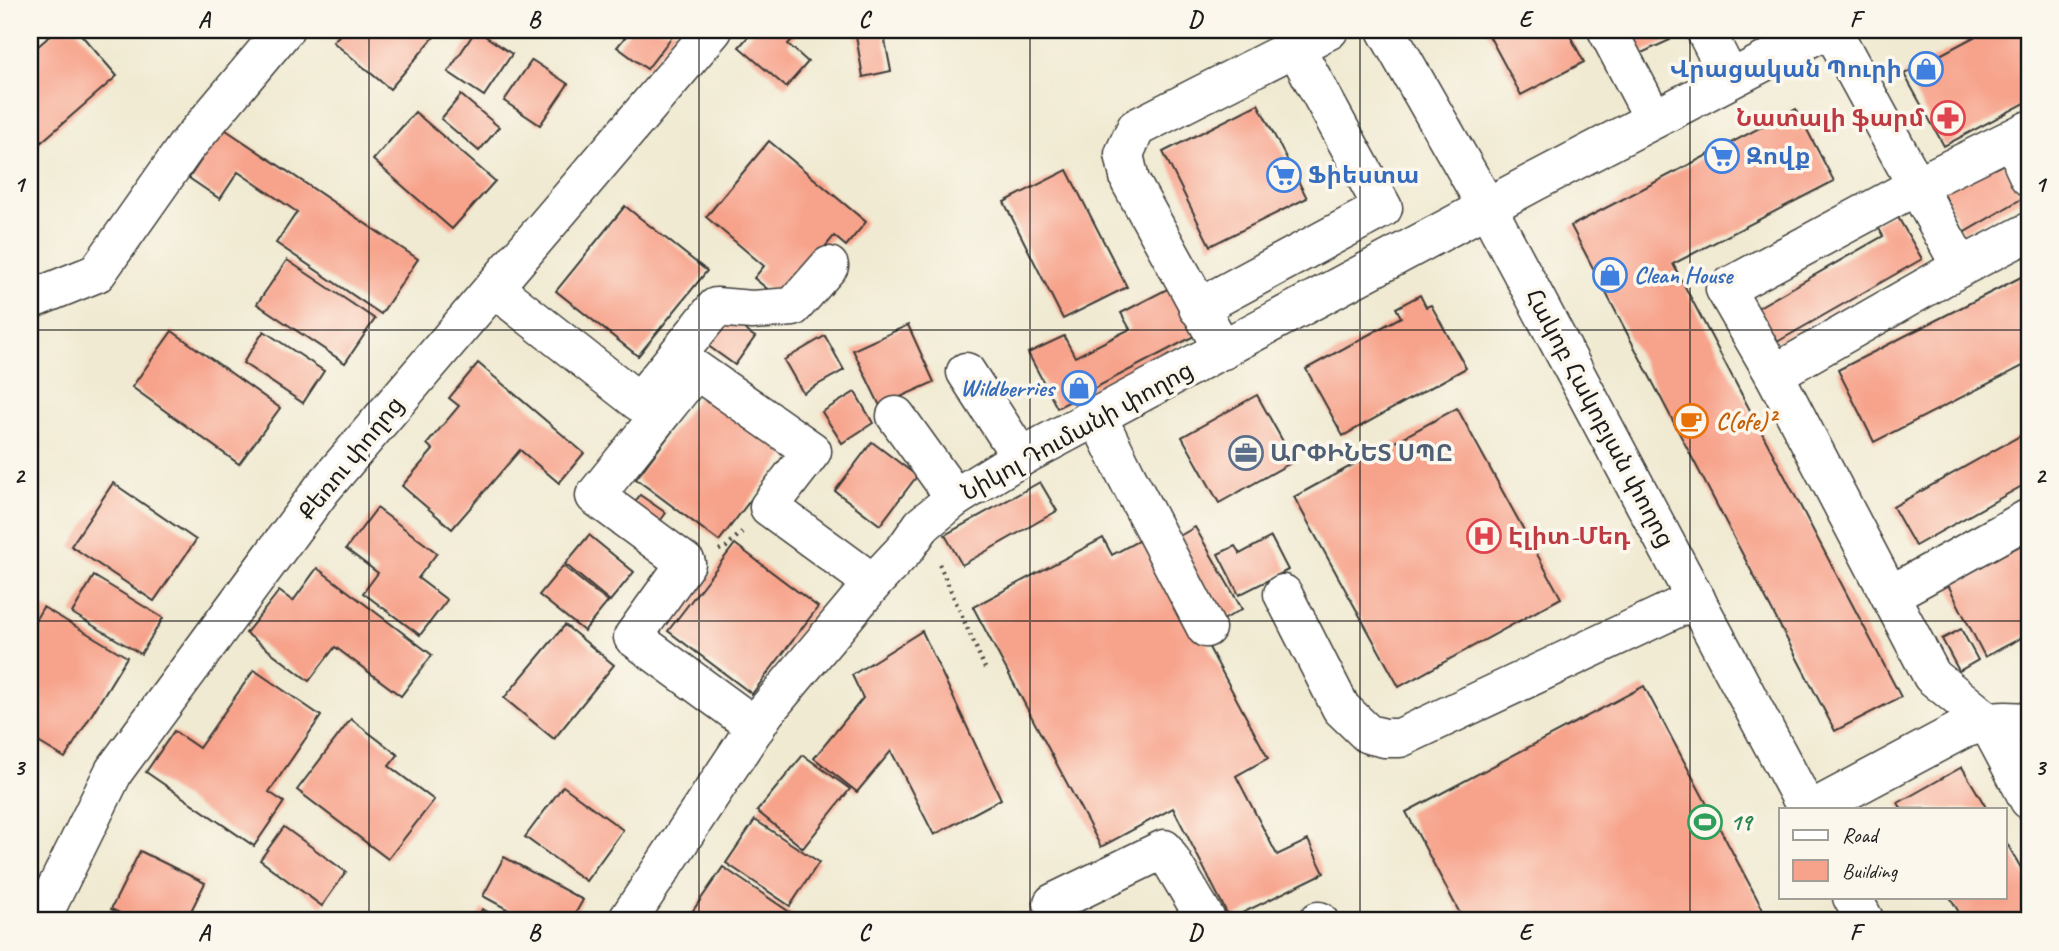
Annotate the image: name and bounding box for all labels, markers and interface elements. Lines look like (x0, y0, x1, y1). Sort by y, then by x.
text: A (198, 5, 212, 34)
text: B (528, 5, 542, 34)
text: C (859, 5, 873, 34)
text: D (1188, 5, 1204, 34)
text: E (1519, 5, 1535, 34)
text: F (1850, 5, 1866, 34)
shop icon: Վրացական Պուրի (1907, 50, 1945, 88)
place label: Վրացական Պուրի (1670, 54, 1902, 84)
pharmacy icon: Նատալի ֆարմ (1929, 99, 1967, 137)
place label: Նատալի ֆարմ (1736, 103, 1924, 133)
supermarket icon: Զովք (1703, 137, 1741, 175)
place label: Զովք (1746, 141, 1811, 171)
supermarket icon: Ֆիեստա (1265, 156, 1303, 194)
place label: Ֆիեստա (1308, 160, 1419, 190)
text: 1 (14, 170, 27, 199)
text: 1 (2035, 170, 2048, 199)
shop icon: Clean House (1591, 256, 1629, 294)
place label: Clean House (1634, 260, 1734, 290)
street label: Հակոբ Հակոբյան փողոց (1519, 284, 1681, 552)
street label: Նիկոլ Դումանի փողոց (956, 355, 1198, 507)
shop icon: Wildberries (1060, 369, 1098, 407)
place label: Wildberries (960, 373, 1057, 403)
street label: Քեռու փողոց (292, 390, 410, 526)
cafe icon: C(ofe)² (1672, 402, 1710, 440)
place label: C(ofe)² (1716, 406, 1779, 436)
office icon: ԱՐՓԻՆԵՏ ՍՊԸ (1227, 434, 1265, 472)
place label: ԱՐՓԻՆԵՏ ՍՊԸ (1270, 438, 1453, 468)
text: 2 (14, 461, 27, 490)
text: 2 (2035, 461, 2048, 490)
hospital icon: Էլիտ-Մեդ (1465, 517, 1503, 555)
place label: Էլիտ-Մեդ (1508, 521, 1631, 551)
text: 3 (14, 753, 27, 782)
text: 3 (2035, 753, 2048, 782)
sports icon: 19 (1686, 803, 1724, 841)
place label: 19 (1730, 807, 1754, 837)
legend (1779, 808, 2007, 898)
text: Road (1842, 822, 1881, 848)
text: Building (1842, 858, 1899, 884)
text: A (198, 918, 212, 947)
text: B (528, 918, 542, 947)
text: C (859, 918, 873, 947)
text: D (1188, 918, 1204, 947)
text: E (1519, 918, 1535, 947)
text: F (1850, 918, 1866, 947)

